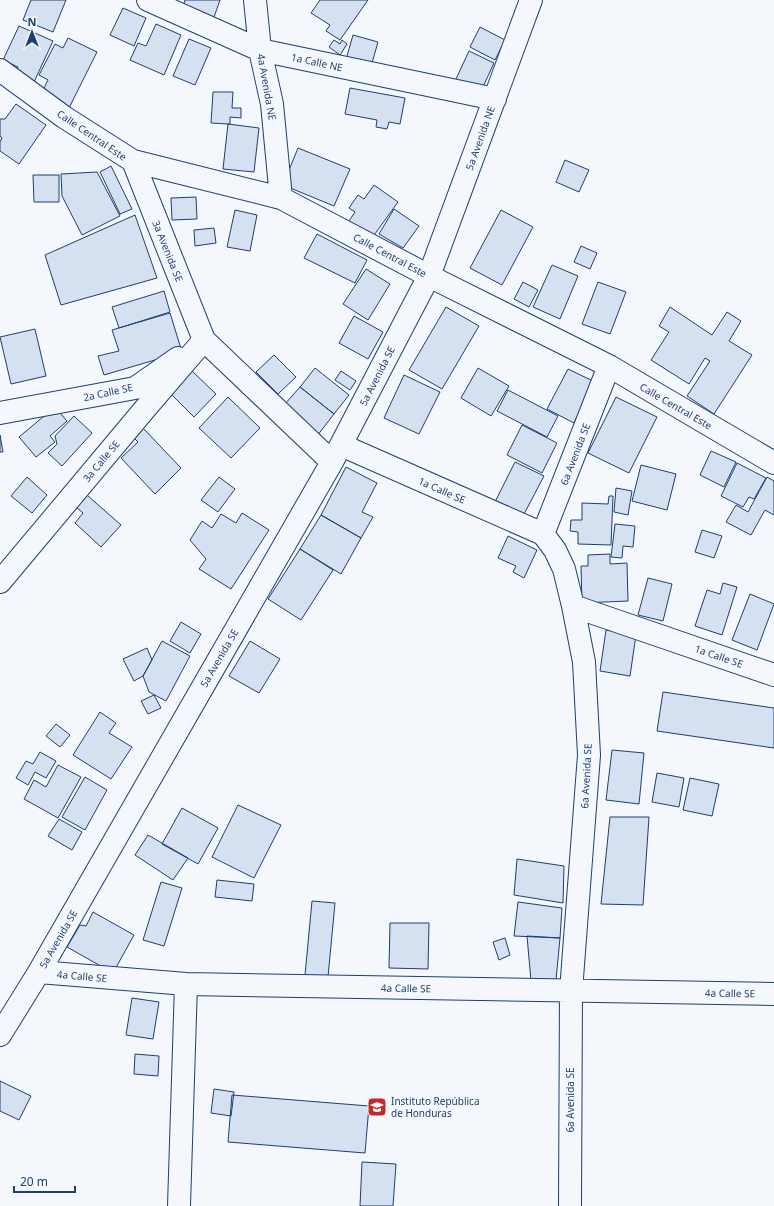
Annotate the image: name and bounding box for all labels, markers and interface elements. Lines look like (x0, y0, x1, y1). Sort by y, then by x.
north arrow (12, 12, 52, 52)
text: N (28, 14, 36, 29)
street label: 1a Calle NE (290, 50, 344, 74)
street label: 4a Avenida NE (254, 53, 280, 121)
street label: 5a Avenida NE (462, 104, 498, 172)
street label: Calle Central Este (54, 106, 130, 164)
street label: 3a Avenida SE (149, 218, 187, 284)
street label: Calle Central Este (351, 230, 430, 280)
street label: 5a Avenida SE (356, 344, 398, 408)
street label: 2a Calle SE (82, 380, 134, 404)
street label: Calle Central Este (637, 380, 715, 433)
street label: 6a Avenida SE (557, 421, 593, 487)
street label: 3a Calle SE (79, 437, 123, 485)
street label: 1a Calle SE (416, 473, 468, 507)
street label: 5a Avenida SE (197, 626, 241, 690)
street label: 1a Calle SE (693, 641, 745, 671)
street label: 6a Avenida SE (577, 743, 595, 809)
street label: 5a Avenida SE (36, 907, 80, 971)
street label: 4a Calle SE (56, 967, 108, 985)
street label: 4a Calle SE (381, 981, 431, 995)
street label: 4a Calle SE (705, 986, 755, 1000)
street label: 6a Avenida SE (563, 1067, 577, 1133)
place label: Instituto República de Honduras (391, 1094, 480, 1120)
school or university icon: Instituto República de Honduras (366, 1096, 388, 1118)
scale bar (14, 1168, 75, 1194)
text: 20 m (20, 1173, 48, 1190)

